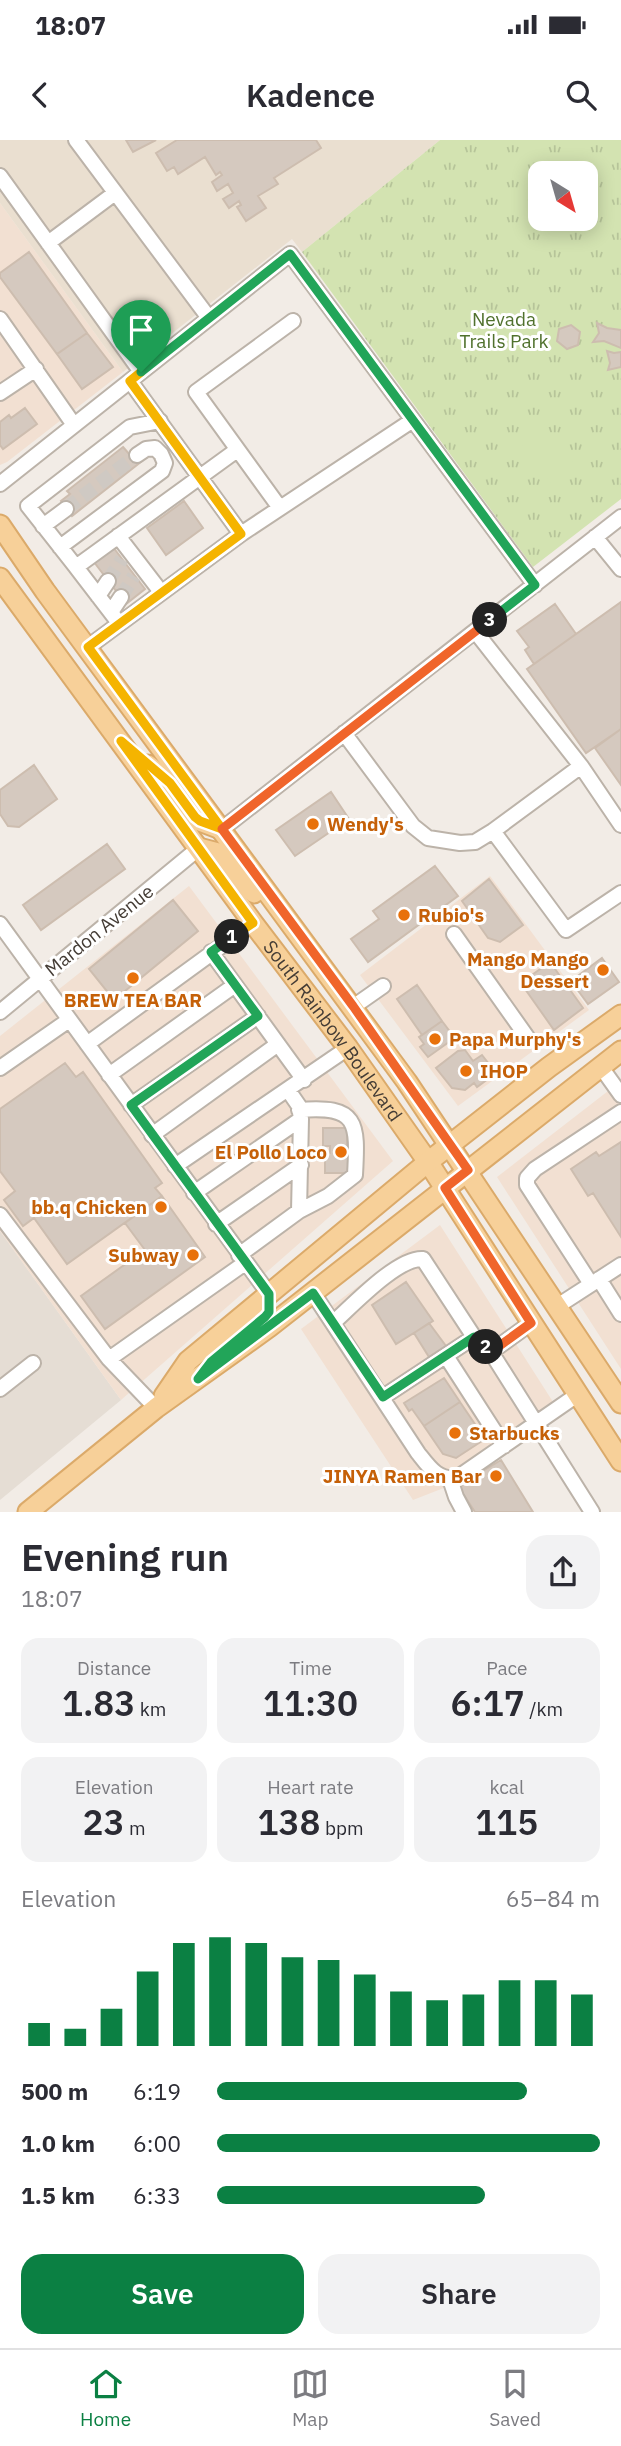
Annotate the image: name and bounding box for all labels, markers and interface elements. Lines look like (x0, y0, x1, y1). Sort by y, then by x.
text: 18:07 (35, 8, 106, 42)
text: Kadence (246, 74, 375, 116)
icon: back (21, 76, 59, 114)
icon: search (562, 76, 600, 114)
north arrow (528, 161, 598, 231)
map controls (528, 161, 598, 231)
pin (111, 300, 171, 372)
park label: Nevada Trails Park (459, 307, 549, 353)
icon: arrive (122, 311, 160, 349)
pin: 3 (472, 602, 508, 638)
text: 3 (484, 607, 495, 631)
place label: Wendy's (327, 812, 404, 836)
marker: Wendy's (305, 816, 321, 832)
street label: Mardon Avenue (40, 879, 158, 981)
place label: Rubio's (418, 903, 484, 927)
marker: Rubio's (396, 907, 412, 923)
pin: 1 (215, 920, 250, 954)
text: 1 (226, 924, 237, 948)
street label: South Rainbow Boulevard (258, 935, 408, 1126)
place label: Mango Mango Dessert (467, 947, 589, 993)
marker: Mango Mango Dessert (595, 962, 611, 978)
marker: BREW TEA BAR (125, 970, 141, 986)
place label: BREW TEA BAR (64, 988, 202, 1012)
place label: Papa Murphy's (449, 1027, 581, 1051)
marker: Papa Murphy's (427, 1031, 443, 1047)
place label: IHOP (480, 1059, 528, 1083)
marker: IHOP (458, 1063, 474, 1079)
place label: El Pollo Loco (215, 1140, 327, 1164)
marker: El Pollo Loco (333, 1144, 349, 1160)
place label: bb.q Chicken (31, 1195, 147, 1219)
marker: bb.q Chicken (153, 1199, 169, 1215)
place label: Subway (108, 1243, 180, 1267)
marker: Subway (185, 1247, 201, 1263)
pin: 2 (468, 1330, 504, 1364)
text: 2 (480, 1334, 491, 1358)
place label: Starbucks (469, 1421, 560, 1445)
marker: Starbucks (447, 1425, 463, 1441)
place label: JINYA Ramen Bar (323, 1464, 482, 1488)
marker: JINYA Ramen Bar (488, 1468, 504, 1484)
text: Evening run (21, 1532, 229, 1581)
button: share (526, 1535, 600, 1609)
text: 18:07 (21, 1583, 83, 1613)
text: Distance (77, 1656, 151, 1680)
text: Time (289, 1656, 332, 1680)
text: Pace (486, 1656, 528, 1680)
text: 1.83 (62, 1680, 135, 1726)
text: 11:30 (263, 1680, 358, 1726)
text: 6:17 (451, 1680, 525, 1726)
text: km (135, 1697, 166, 1721)
text: /km (525, 1697, 563, 1721)
text: Elevation (75, 1775, 154, 1799)
text: Heart rate (267, 1775, 354, 1799)
text: kcal (490, 1775, 524, 1799)
text: 23 (83, 1799, 125, 1845)
text: 138 (257, 1799, 320, 1845)
text: 115 (475, 1799, 538, 1845)
text: m (125, 1816, 146, 1840)
text: bpm (320, 1816, 364, 1840)
text: Elevation (21, 1883, 116, 1913)
text: 65–84 m (506, 1883, 600, 1913)
text: 500 m (21, 2076, 88, 2106)
text: 6:19 (133, 2076, 181, 2106)
text: 1.0 km (21, 2128, 95, 2158)
text: 6:00 (133, 2128, 181, 2158)
text: 1.5 km (21, 2180, 95, 2210)
text: 6:33 (133, 2180, 181, 2210)
button: Save (21, 2254, 304, 2334)
button: Share (318, 2254, 600, 2334)
tab: Home (80, 2365, 131, 2431)
tab: Map (291, 2365, 329, 2431)
tab: Saved (489, 2365, 541, 2431)

